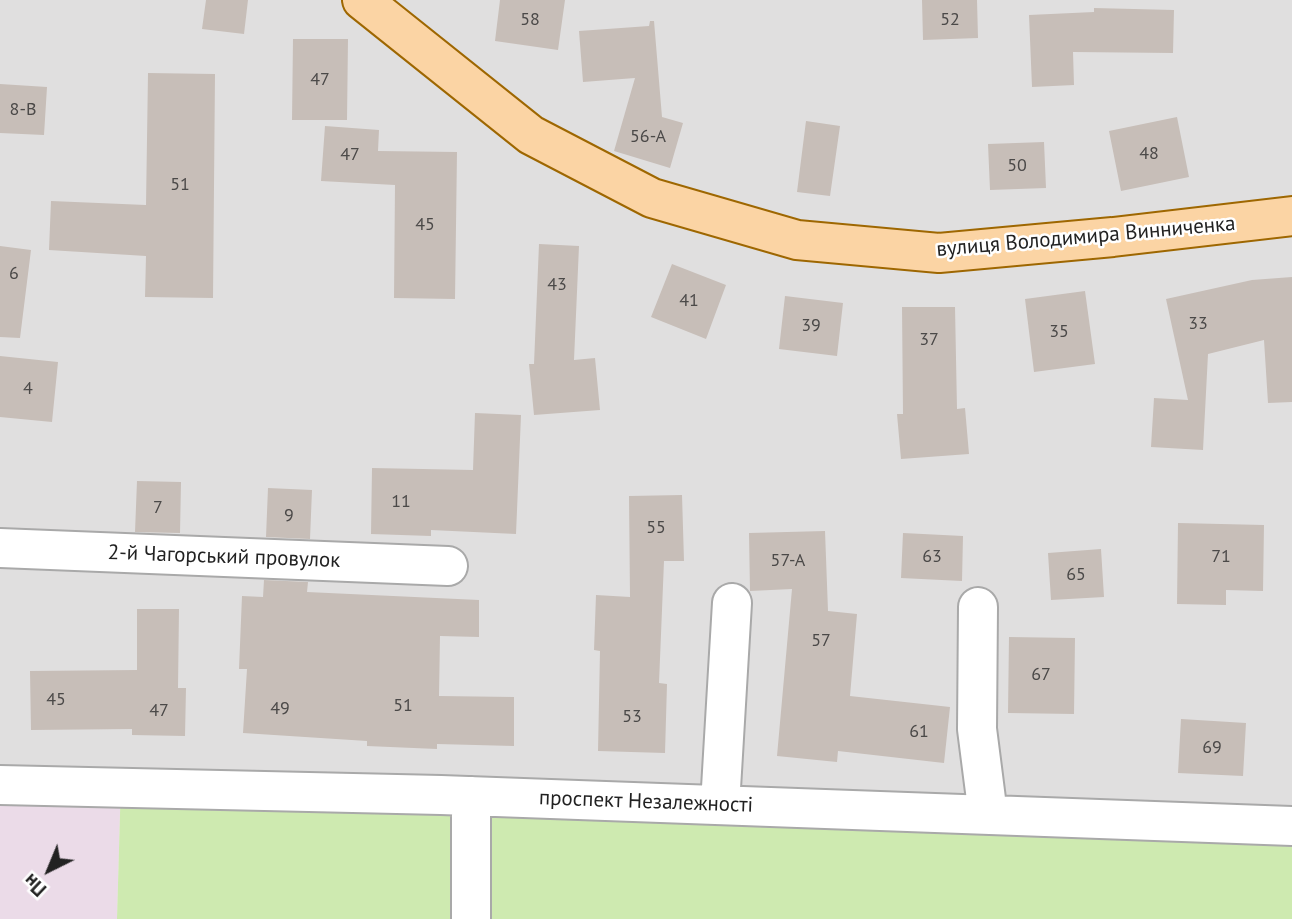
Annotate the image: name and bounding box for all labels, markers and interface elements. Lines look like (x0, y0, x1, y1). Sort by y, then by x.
house number: 58 (520, 9, 540, 31)
house number: 52 (940, 9, 960, 31)
house number: 47 (310, 69, 330, 91)
house number: 8-В (10, 99, 36, 121)
house number: 56-А (630, 126, 666, 148)
house number: 48 (1139, 143, 1159, 165)
house number: 47 (340, 144, 360, 166)
house number: 50 (1007, 155, 1027, 177)
house number: 51 (170, 174, 190, 196)
street label: вулиця Володимира Винниченка (935, 211, 1237, 263)
house number: 45 (415, 214, 435, 236)
house number: 6 (9, 263, 19, 285)
house number: 43 (547, 274, 567, 296)
house number: 41 (679, 290, 699, 312)
house number: 33 (1188, 313, 1208, 335)
house number: 39 (801, 315, 821, 337)
house number: 35 (1049, 321, 1069, 343)
house number: 37 (919, 329, 939, 351)
house number: 4 (23, 378, 33, 400)
house number: 11 (391, 491, 411, 513)
house number: 7 (153, 497, 163, 519)
house number: 9 (284, 505, 294, 527)
house number: 55 (646, 517, 666, 539)
street label: 2-й Чагорський провулок (107, 540, 341, 574)
house number: 63 (922, 546, 942, 568)
house number: 71 (1211, 546, 1231, 568)
house number: 57-А (771, 550, 805, 572)
house number: 65 (1066, 564, 1086, 586)
house number: 57 (811, 630, 831, 652)
house number: 67 (1031, 664, 1051, 686)
house number: 45 (46, 689, 66, 711)
house number: 51 (393, 695, 413, 717)
house number: 49 (270, 698, 290, 720)
house number: 47 (149, 700, 169, 722)
house number: 53 (622, 706, 642, 728)
house number: 61 (909, 721, 929, 743)
house number: 69 (1202, 737, 1222, 759)
street label: проспект Незалежності (538, 786, 754, 818)
north arrow (14, 835, 84, 905)
text: Пн (18, 869, 51, 902)

